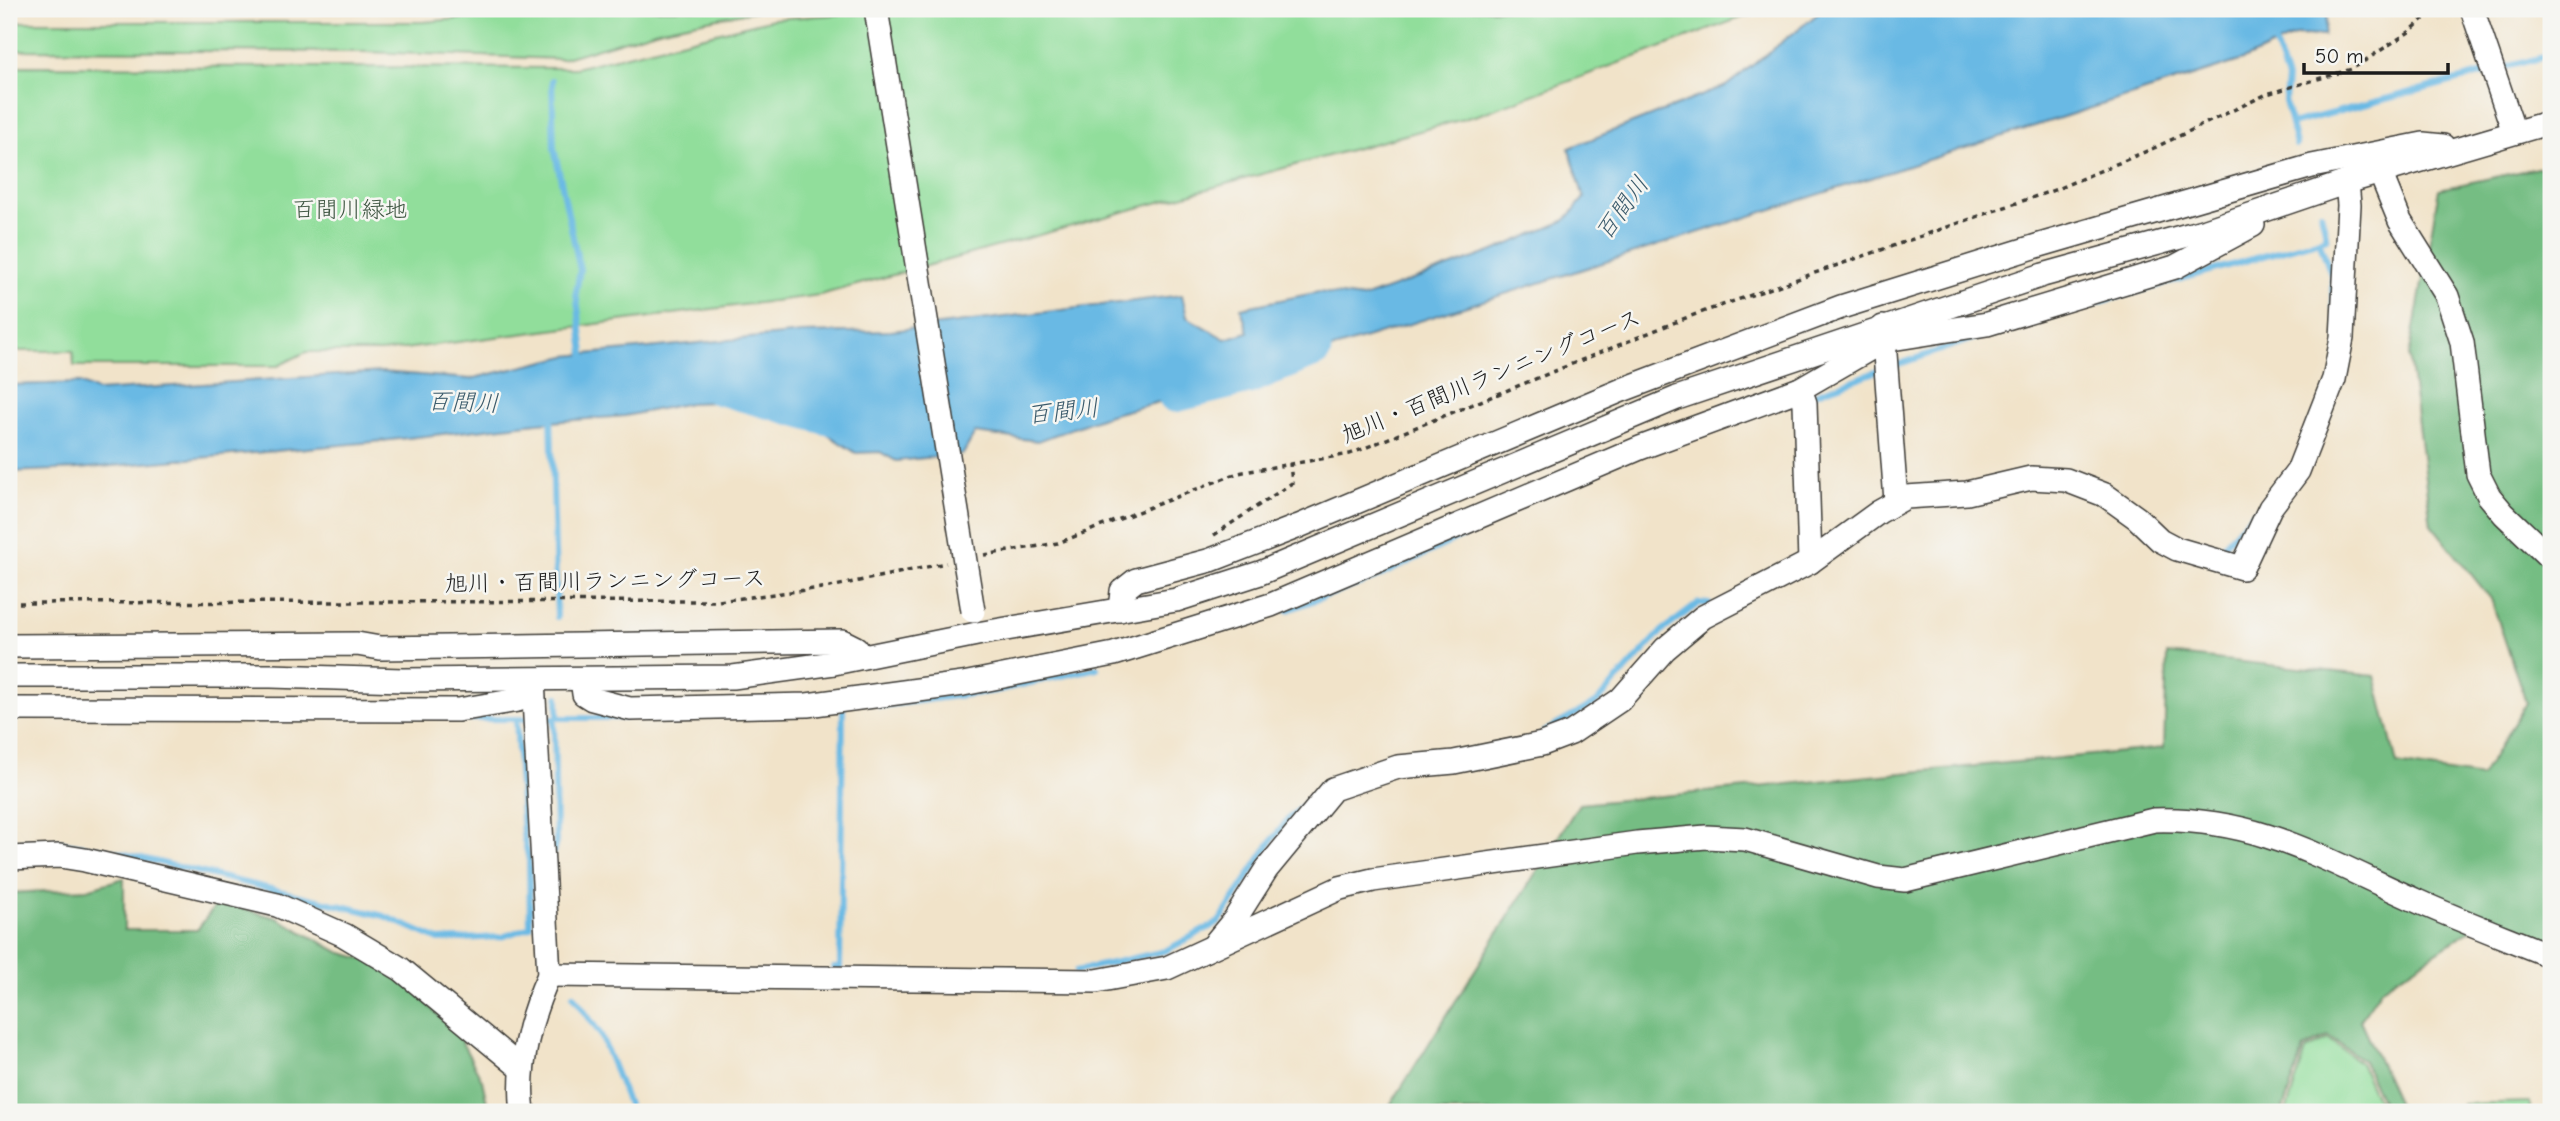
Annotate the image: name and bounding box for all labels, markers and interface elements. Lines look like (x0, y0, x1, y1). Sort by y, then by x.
scale bar (2304, 32, 2448, 76)
text: 50 m (2315, 44, 2364, 68)
water label: 百間川 (1590, 171, 1654, 245)
park label: 百間川緑地 (293, 196, 408, 223)
street label: 旭川・百間川ランニングコース (1337, 303, 1645, 449)
water label: 百間川 (427, 387, 499, 417)
water label: 百間川 (1026, 393, 1100, 429)
street label: 旭川・百間川ランニングコース (444, 565, 766, 597)

